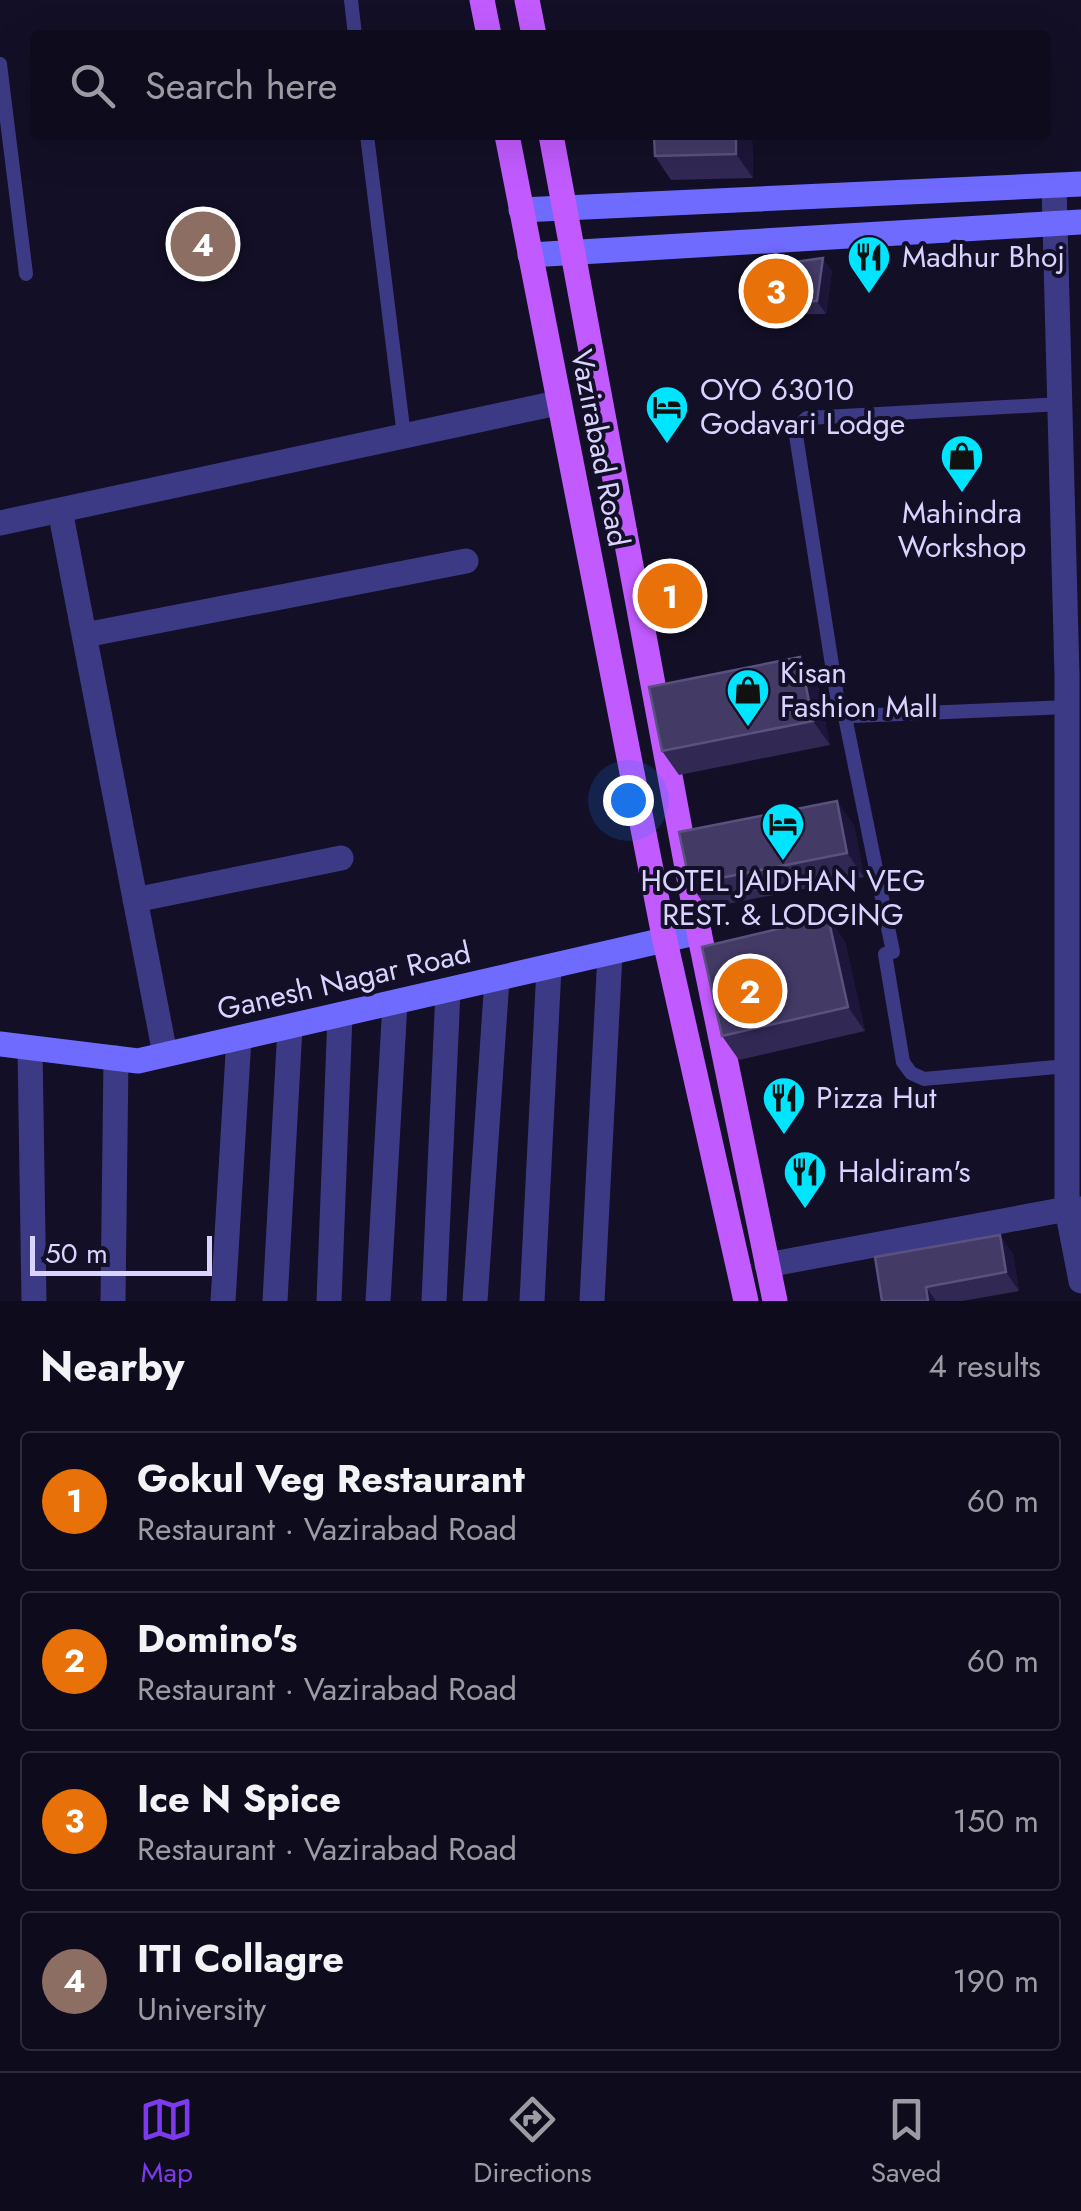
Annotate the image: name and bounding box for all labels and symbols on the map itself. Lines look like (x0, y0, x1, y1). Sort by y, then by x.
pin: 4 (170, 206, 236, 282)
restaurant icon: Madhur Bhoj (846, 234, 892, 295)
place label: Madhur Bhoj (902, 235, 1065, 278)
pin: 3 (744, 254, 808, 328)
street label: Vazirabad Road (560, 346, 641, 550)
place label: OYO 63010 Godavari Lodge (700, 368, 905, 445)
hotel icon: OYO 63010 Godavari Lodge (644, 384, 690, 445)
shop icon: Mahindra Workshop (939, 433, 985, 494)
place label: Mahindra Workshop (898, 491, 1026, 568)
pin: 1 (638, 558, 702, 634)
place label: Kisan Fashion Mall (780, 651, 938, 728)
shop icon: Kisan Fashion Mall (725, 667, 771, 728)
your location (603, 775, 654, 826)
hotel icon: HOTEL JAIDHAN VEG REST. & LODGING (760, 801, 806, 862)
place label: HOTEL JAIDHAN VEG REST. & LODGING (641, 859, 926, 936)
street label: Ganesh Nagar Road (213, 930, 475, 1031)
pin: 2 (718, 954, 782, 1028)
restaurant icon: Pizza Hut (761, 1075, 807, 1136)
place label: Pizza Hut (816, 1076, 937, 1119)
restaurant icon: Haldiram's (782, 1149, 828, 1210)
place label: Haldiram's (838, 1150, 971, 1193)
scale bar (30, 1231, 212, 1276)

